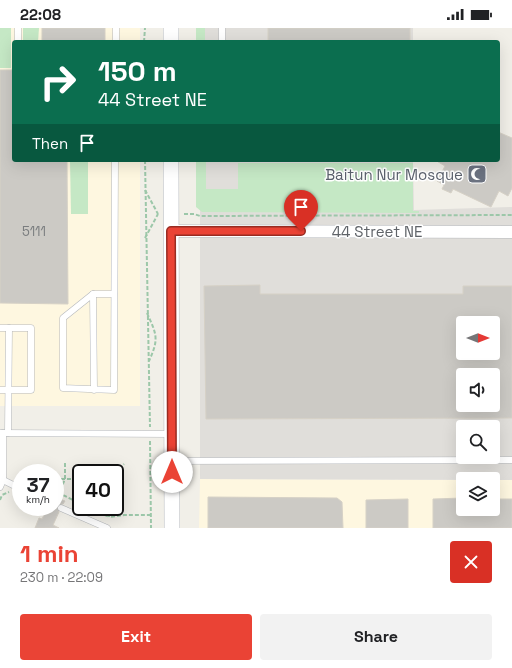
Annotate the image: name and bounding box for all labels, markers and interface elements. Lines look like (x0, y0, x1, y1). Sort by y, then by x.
text: 22:08 (20, 5, 61, 24)
text: 150 m (98, 53, 177, 89)
icon: right (32, 56, 84, 108)
text: 44 Street NE (98, 88, 207, 111)
icon: arrive (76, 132, 98, 154)
text: Then (32, 134, 68, 153)
mosque icon: Baitun Nur Mosque (466, 163, 488, 185)
place label: Baitun Nur Mosque (325, 165, 463, 184)
pin (284, 190, 318, 231)
icon: arrive (290, 196, 312, 218)
street label: 44 Street NE (332, 222, 422, 241)
house number: 5111 (22, 223, 46, 240)
north arrow (456, 316, 500, 360)
map controls (456, 316, 500, 516)
button: sound (456, 368, 500, 412)
button: search (456, 420, 500, 464)
position arrow (151, 451, 193, 493)
speed limit sign: 40 (72, 464, 124, 516)
text: 37 (26, 472, 50, 498)
button: layers (456, 472, 500, 516)
text: km/h (26, 493, 50, 506)
text: 1 min (20, 538, 79, 569)
button: close (450, 541, 492, 583)
text: 230 m · 22:09 (20, 569, 103, 586)
button: Exit (20, 614, 252, 660)
button: Share (260, 614, 492, 660)

